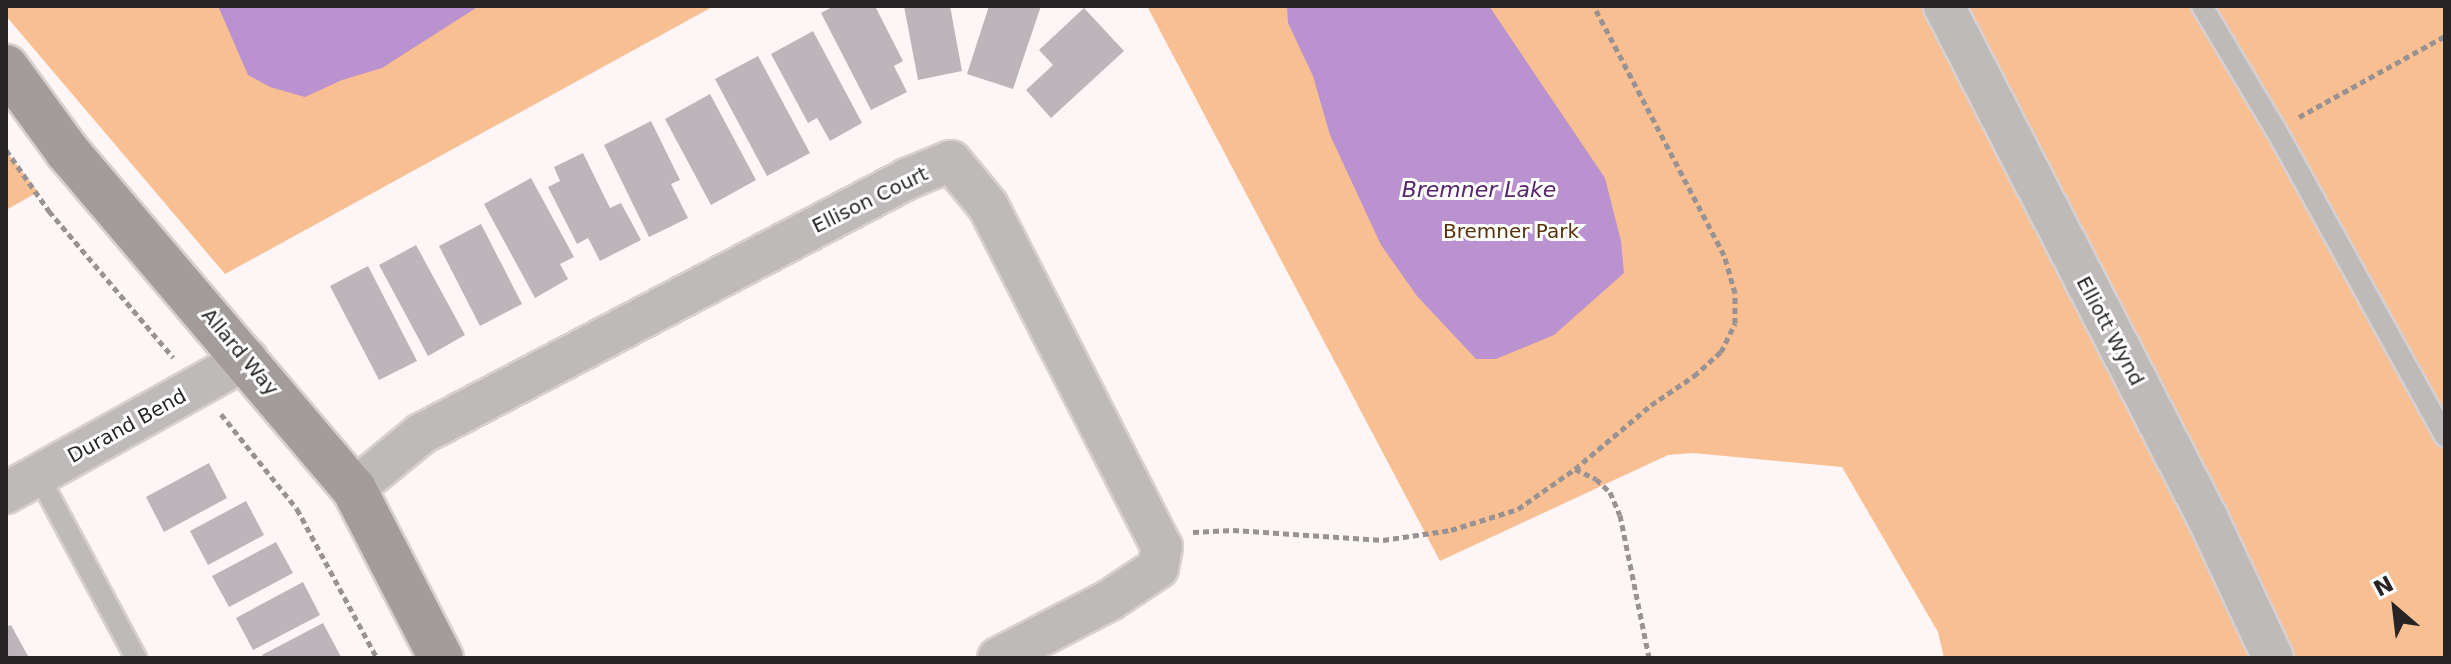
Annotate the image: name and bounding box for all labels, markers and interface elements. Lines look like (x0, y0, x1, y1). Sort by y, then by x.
street label: Ellison Court (808, 162, 932, 238)
water label: Bremner Lake (1402, 177, 1556, 203)
park label: Bremner Park (1443, 219, 1579, 243)
street label: Elliott Wynd (2071, 272, 2149, 390)
street label: Allard Way (197, 303, 283, 401)
street label: Durand Bend (64, 384, 190, 468)
north arrow (2355, 568, 2435, 648)
text: N (2369, 571, 2397, 602)

